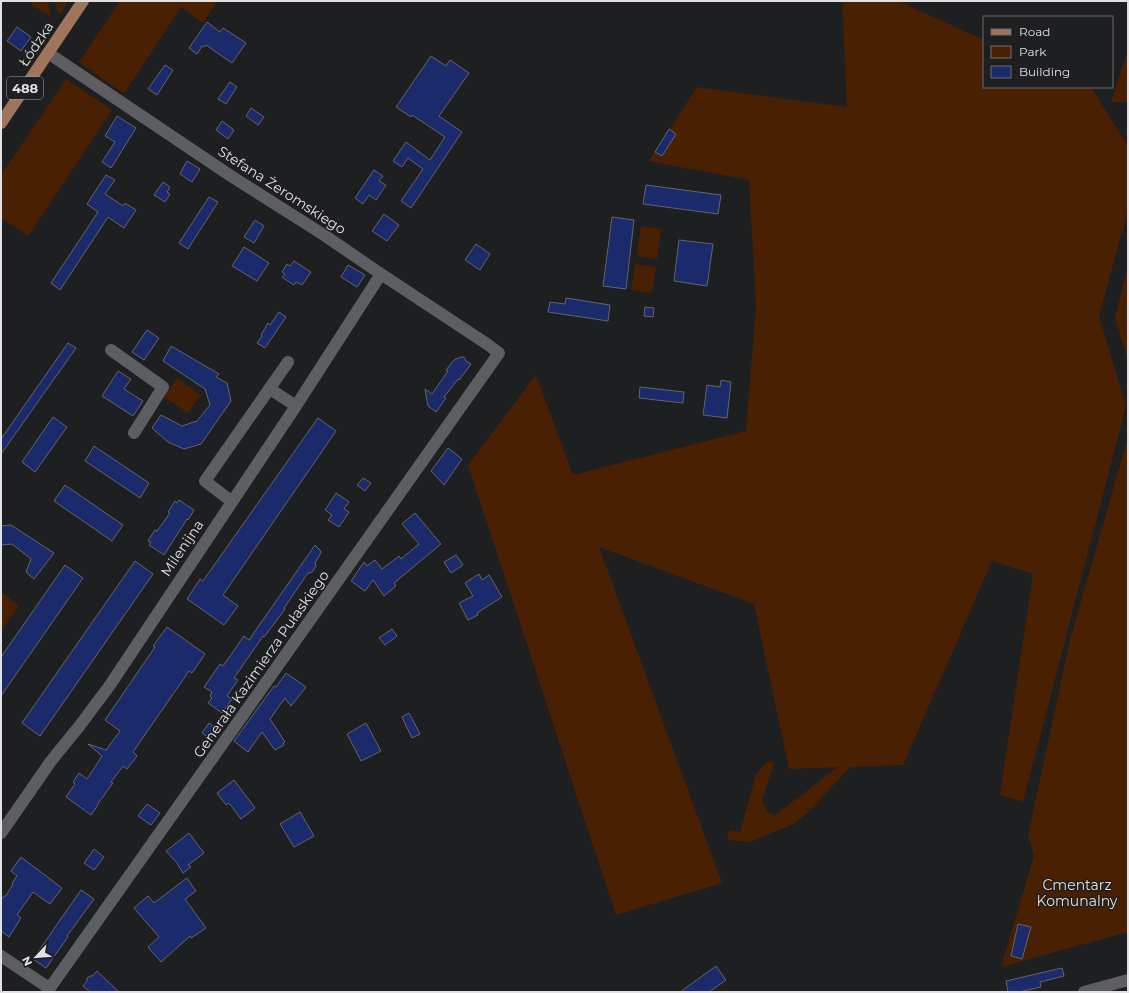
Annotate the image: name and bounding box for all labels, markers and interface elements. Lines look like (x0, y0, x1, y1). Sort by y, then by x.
legend (983, 16, 1113, 88)
street label: Łódzka (15, 18, 57, 70)
text: Road (1019, 24, 1050, 39)
text: Park (1019, 44, 1047, 59)
text: Building (1019, 64, 1070, 79)
road number: 488 (7, 77, 43, 99)
street label: Stefana Żeromskiego (215, 142, 350, 238)
street label: Milenijna (157, 516, 207, 580)
street label: Generała Kazimierza Pułaskiego (189, 567, 333, 761)
park label: Cmentarz Komunalny (1037, 876, 1118, 910)
north arrow (16, 937, 56, 977)
text: N (19, 954, 35, 968)

